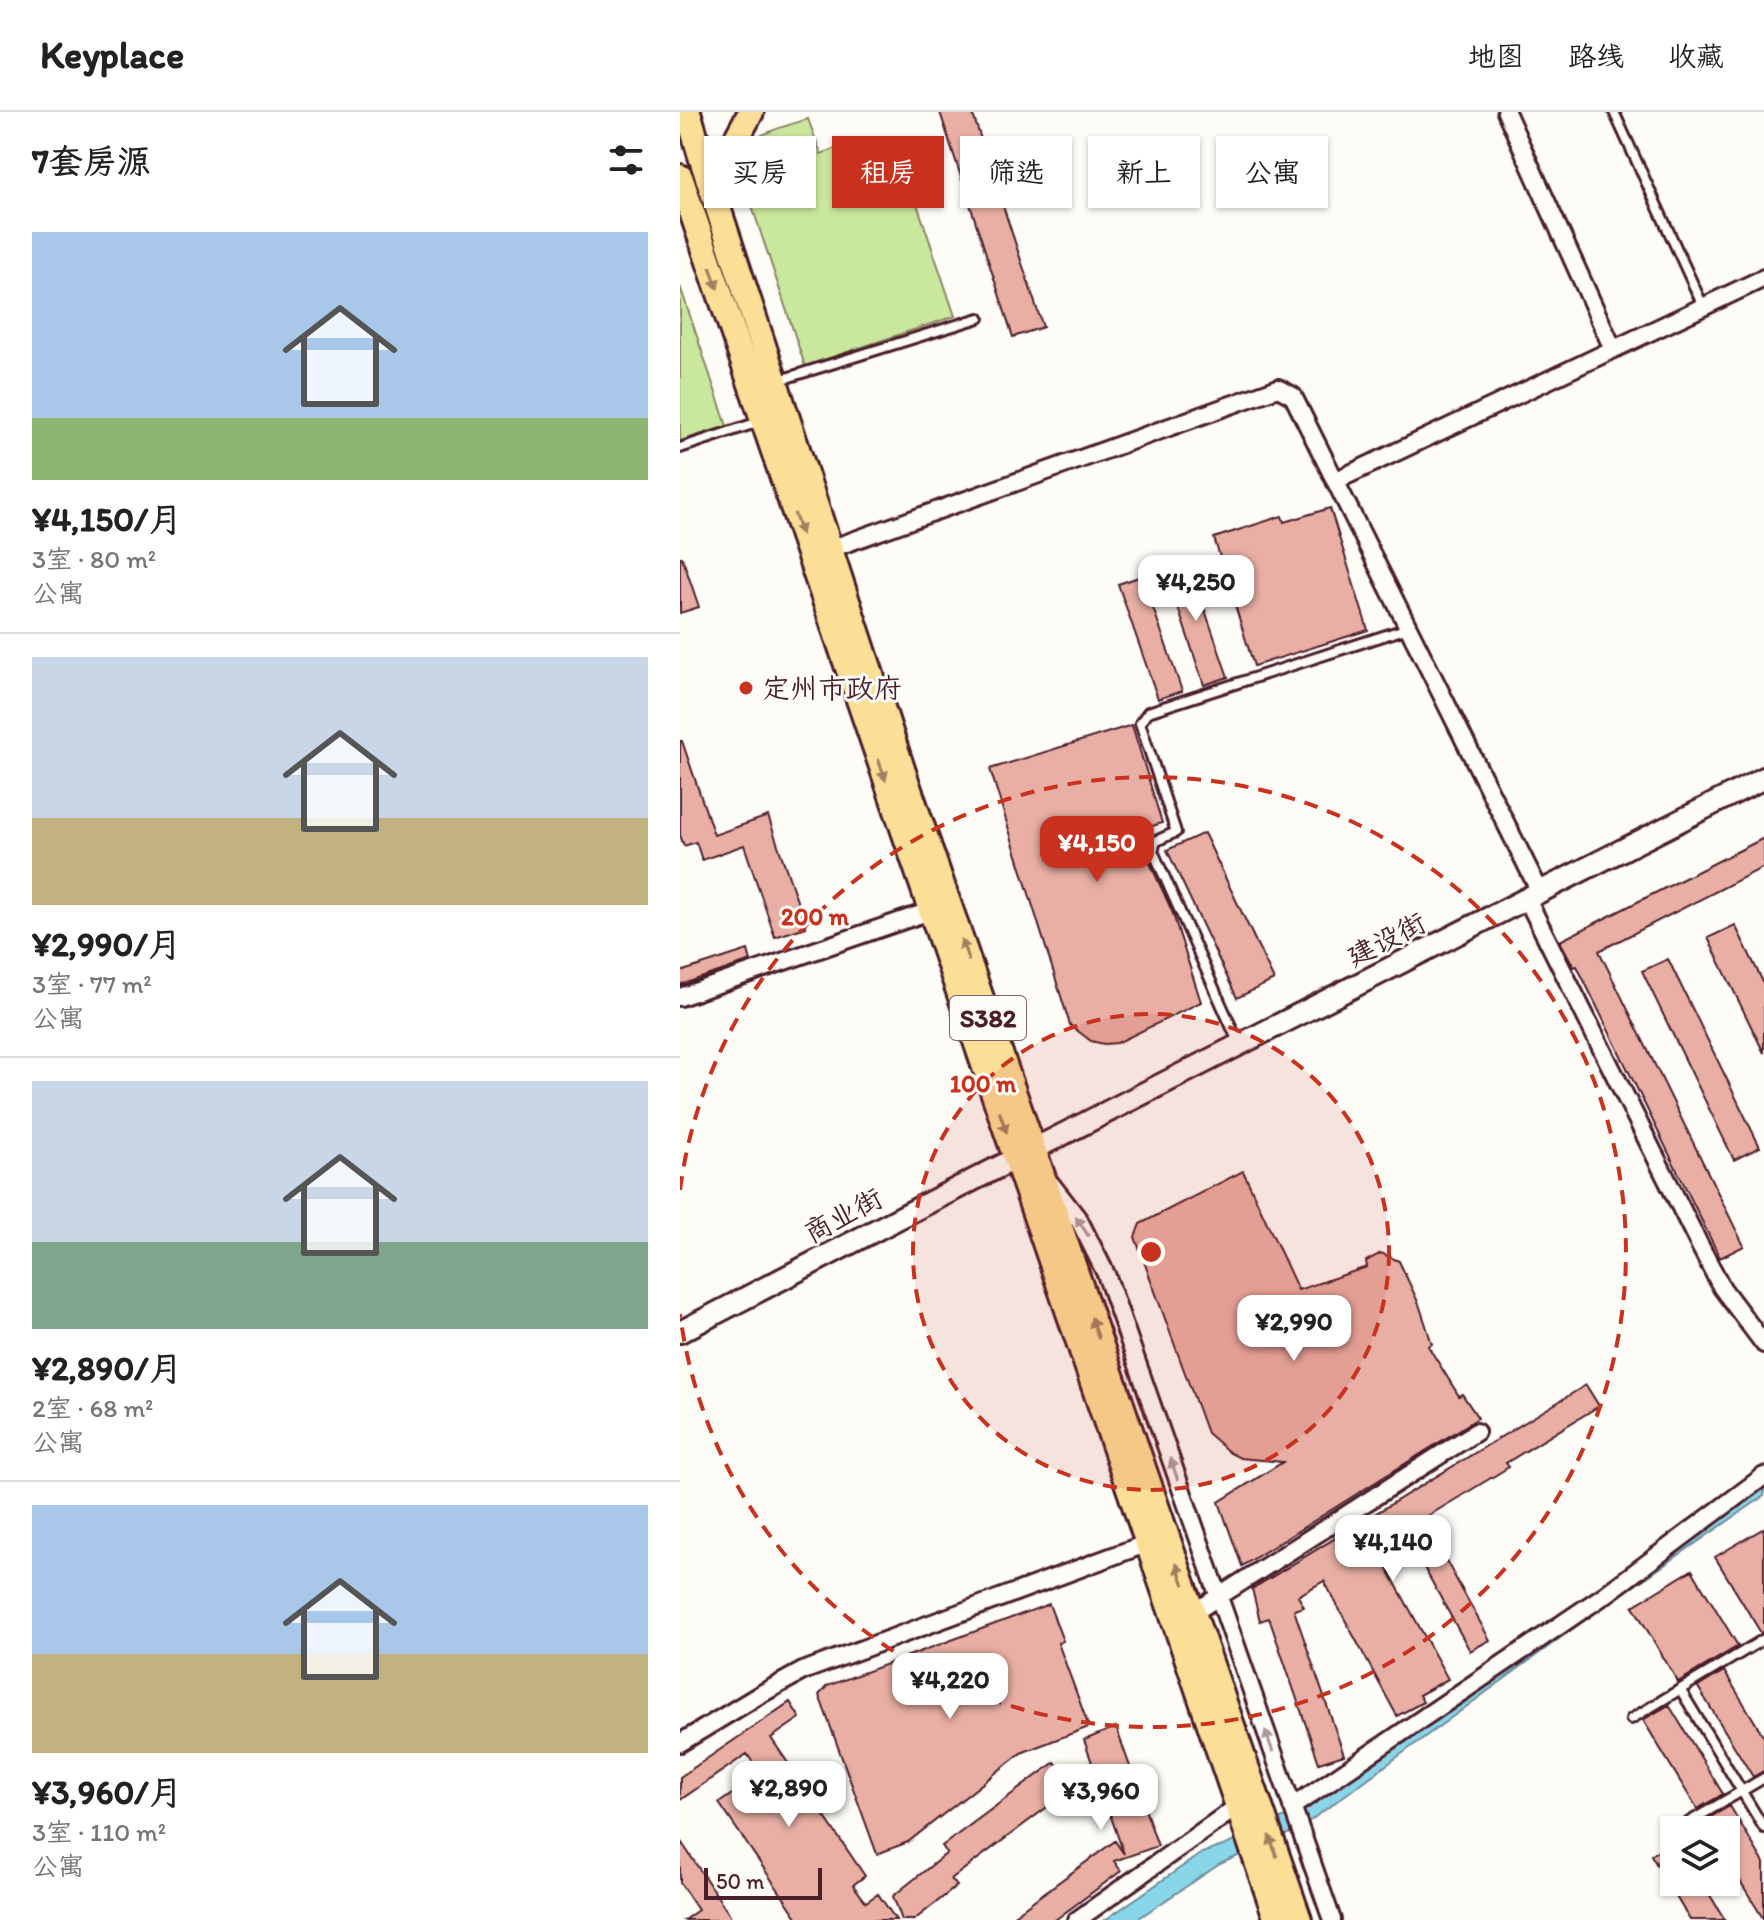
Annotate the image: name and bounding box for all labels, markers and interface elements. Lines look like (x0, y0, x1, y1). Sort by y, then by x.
text: Keyplace (40, 32, 184, 78)
text: 地图 (1468, 39, 1524, 73)
text: 路线 (1568, 39, 1624, 73)
text: 收藏 (1668, 39, 1724, 73)
chip: 买房 (704, 136, 816, 208)
chip: 租房 (832, 136, 944, 208)
chip: 筛选 (960, 136, 1072, 208)
chip: 新上 (1088, 136, 1200, 208)
chip: 公寓 (1216, 136, 1328, 208)
icon: filters (604, 138, 648, 182)
text: 7套房源 (32, 141, 151, 182)
one-way arrow (709, 266, 721, 290)
icon: home (268, 284, 412, 428)
text: ¥4,150/月 (32, 499, 182, 540)
one-way arrow (792, 512, 804, 536)
text: 3室 · 80 m² (32, 543, 156, 575)
pin: ¥4,250 (1131, 555, 1261, 623)
text: ¥4,250 (1156, 565, 1236, 597)
text: 公寓 (32, 577, 84, 609)
place label: 定州市政府 (762, 671, 902, 705)
marker: 定州市政府 (737, 679, 755, 697)
icon: home (268, 709, 412, 853)
one-way arrow (876, 758, 888, 782)
pin: ¥4,150 (1032, 816, 1162, 884)
text: ¥4,150 (1058, 826, 1136, 858)
text: 200 m (781, 902, 850, 931)
street label: 建设街 (1341, 905, 1431, 973)
text: ¥2,990/月 (32, 924, 182, 965)
one-way arrow (958, 938, 970, 962)
text: 3室 · 77 m² (32, 968, 152, 1000)
road number: S382 (950, 996, 1026, 1040)
text: 公寓 (32, 1002, 84, 1034)
text: 100 m (950, 1069, 1017, 1098)
one-way arrow (997, 1110, 1009, 1134)
icon: home (268, 1133, 412, 1277)
street label: 商业街 (798, 1180, 888, 1250)
one-way arrow (1074, 1216, 1089, 1237)
centre of rings (1137, 1238, 1165, 1266)
pin: ¥2,990 (1229, 1295, 1359, 1363)
text: ¥2,990 (1255, 1305, 1333, 1337)
one-way arrow (1088, 1316, 1100, 1340)
text: ¥2,890/月 (32, 1348, 183, 1389)
text: 2室 · 68 m² (32, 1392, 153, 1424)
text: 公寓 (32, 1426, 84, 1458)
one-way arrow (1168, 1457, 1180, 1481)
pin: ¥4,140 (1328, 1515, 1458, 1583)
text: ¥4,140 (1353, 1525, 1433, 1557)
icon: home (268, 1557, 412, 1701)
one-way arrow (1173, 1562, 1185, 1586)
pin: ¥4,220 (885, 1653, 1015, 1721)
text: ¥4,220 (910, 1663, 990, 1695)
one-way arrow (1263, 1728, 1275, 1752)
pin: ¥2,890 (724, 1761, 854, 1829)
pin: ¥3,960 (1036, 1764, 1166, 1832)
text: ¥2,890 (750, 1771, 828, 1803)
text: ¥3,960/月 (32, 1772, 183, 1813)
text: ¥3,960 (1062, 1774, 1140, 1806)
text: 3室 · 110 m² (32, 1816, 166, 1848)
map controls (1660, 1816, 1740, 1896)
button: layers (1660, 1816, 1740, 1896)
one-way arrow (1267, 1834, 1279, 1858)
text: 公寓 (32, 1850, 84, 1882)
scale bar (704, 1864, 822, 1900)
text: 50 m (716, 1868, 765, 1895)

